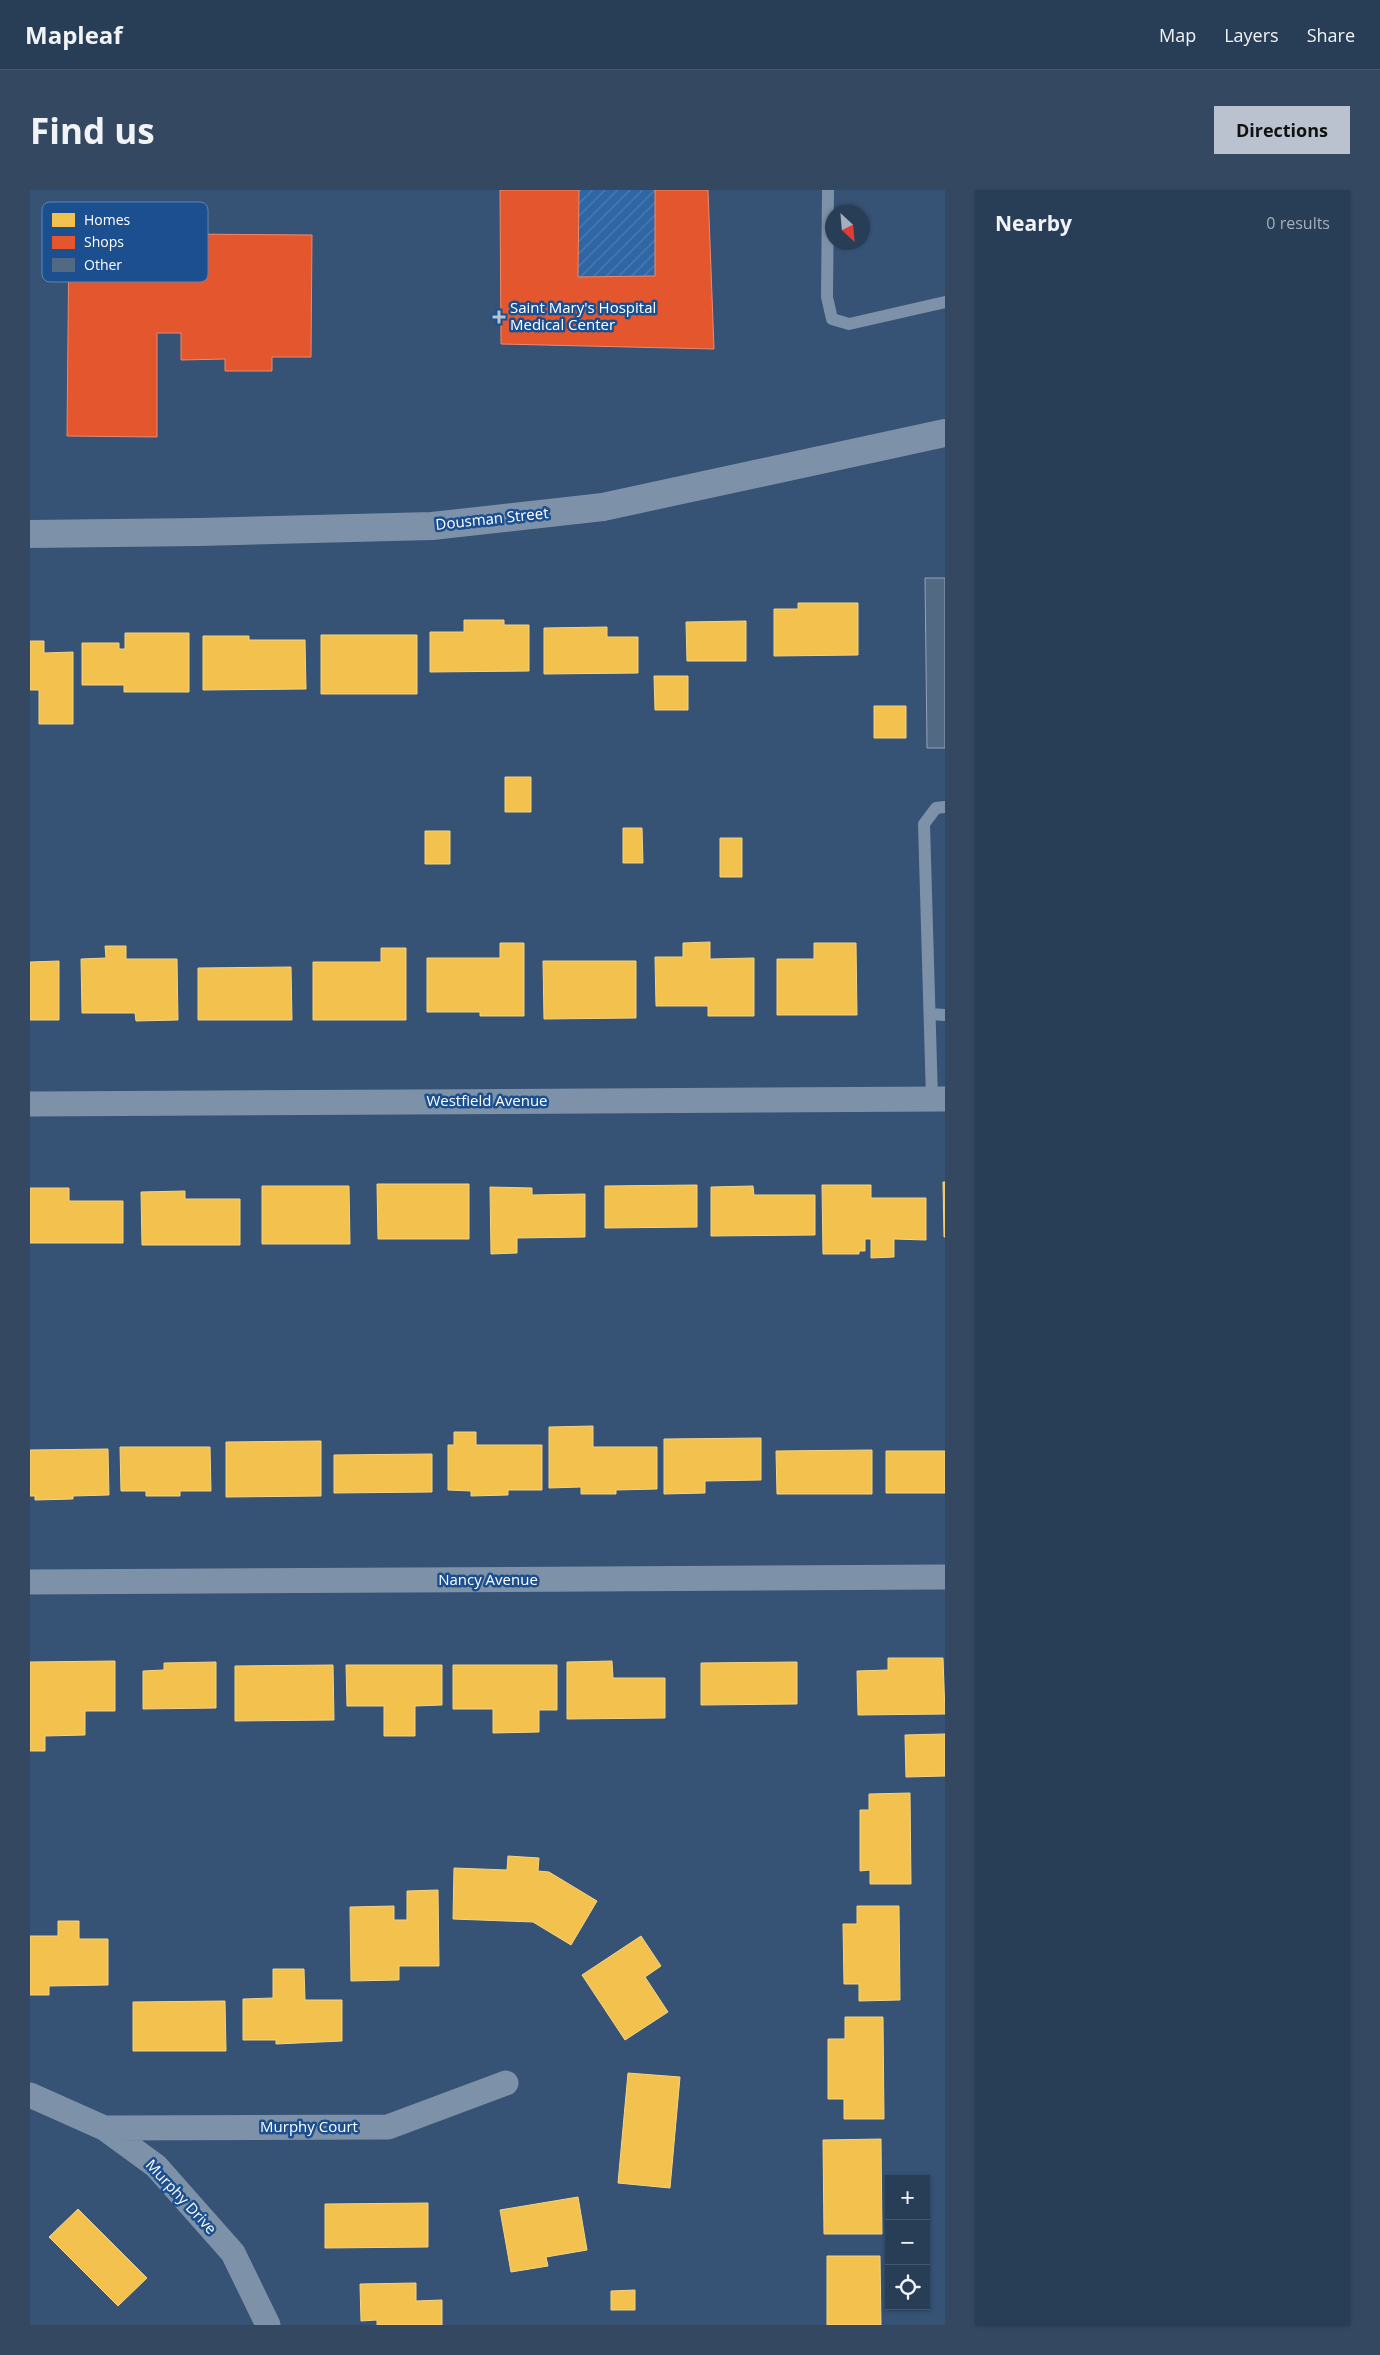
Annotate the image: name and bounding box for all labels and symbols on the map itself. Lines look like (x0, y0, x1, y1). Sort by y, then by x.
legend (42, 202, 208, 282)
north arrow (825, 205, 870, 250)
text: Homes (84, 210, 131, 229)
text: Shops (84, 232, 124, 251)
text: Other (84, 255, 122, 274)
place label: Saint Mary's Hospital Medical Center (510, 297, 656, 334)
marker: Saint Mary's Hospital Medical Center (492, 310, 506, 324)
street label: Dousman Street (434, 502, 549, 534)
street label: Westfield Avenue (426, 1090, 548, 1110)
street label: Nancy Avenue (438, 1569, 538, 1589)
street label: Murphy Court (260, 2116, 358, 2136)
street label: Murphy Drive (142, 2155, 222, 2238)

